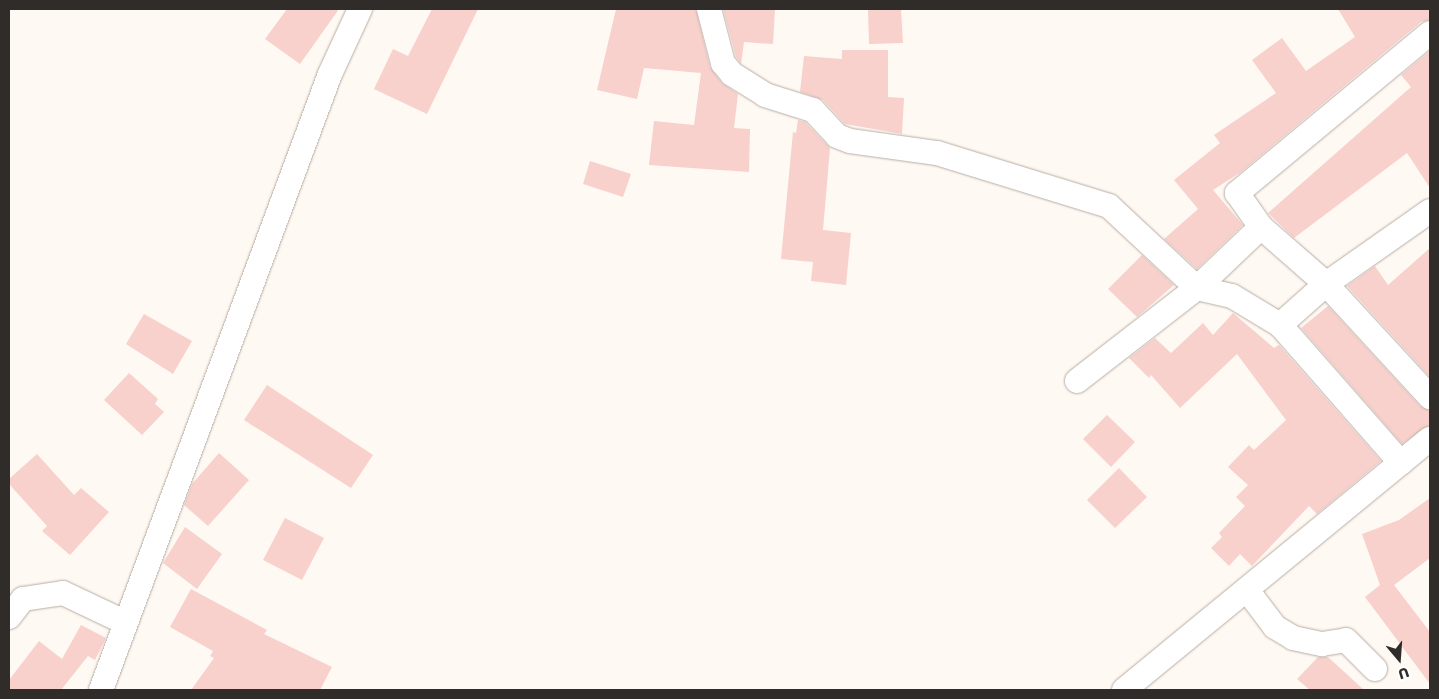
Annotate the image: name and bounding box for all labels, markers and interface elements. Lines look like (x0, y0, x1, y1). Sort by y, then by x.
north arrow (1374, 634, 1424, 684)
text: U (1396, 664, 1411, 683)

